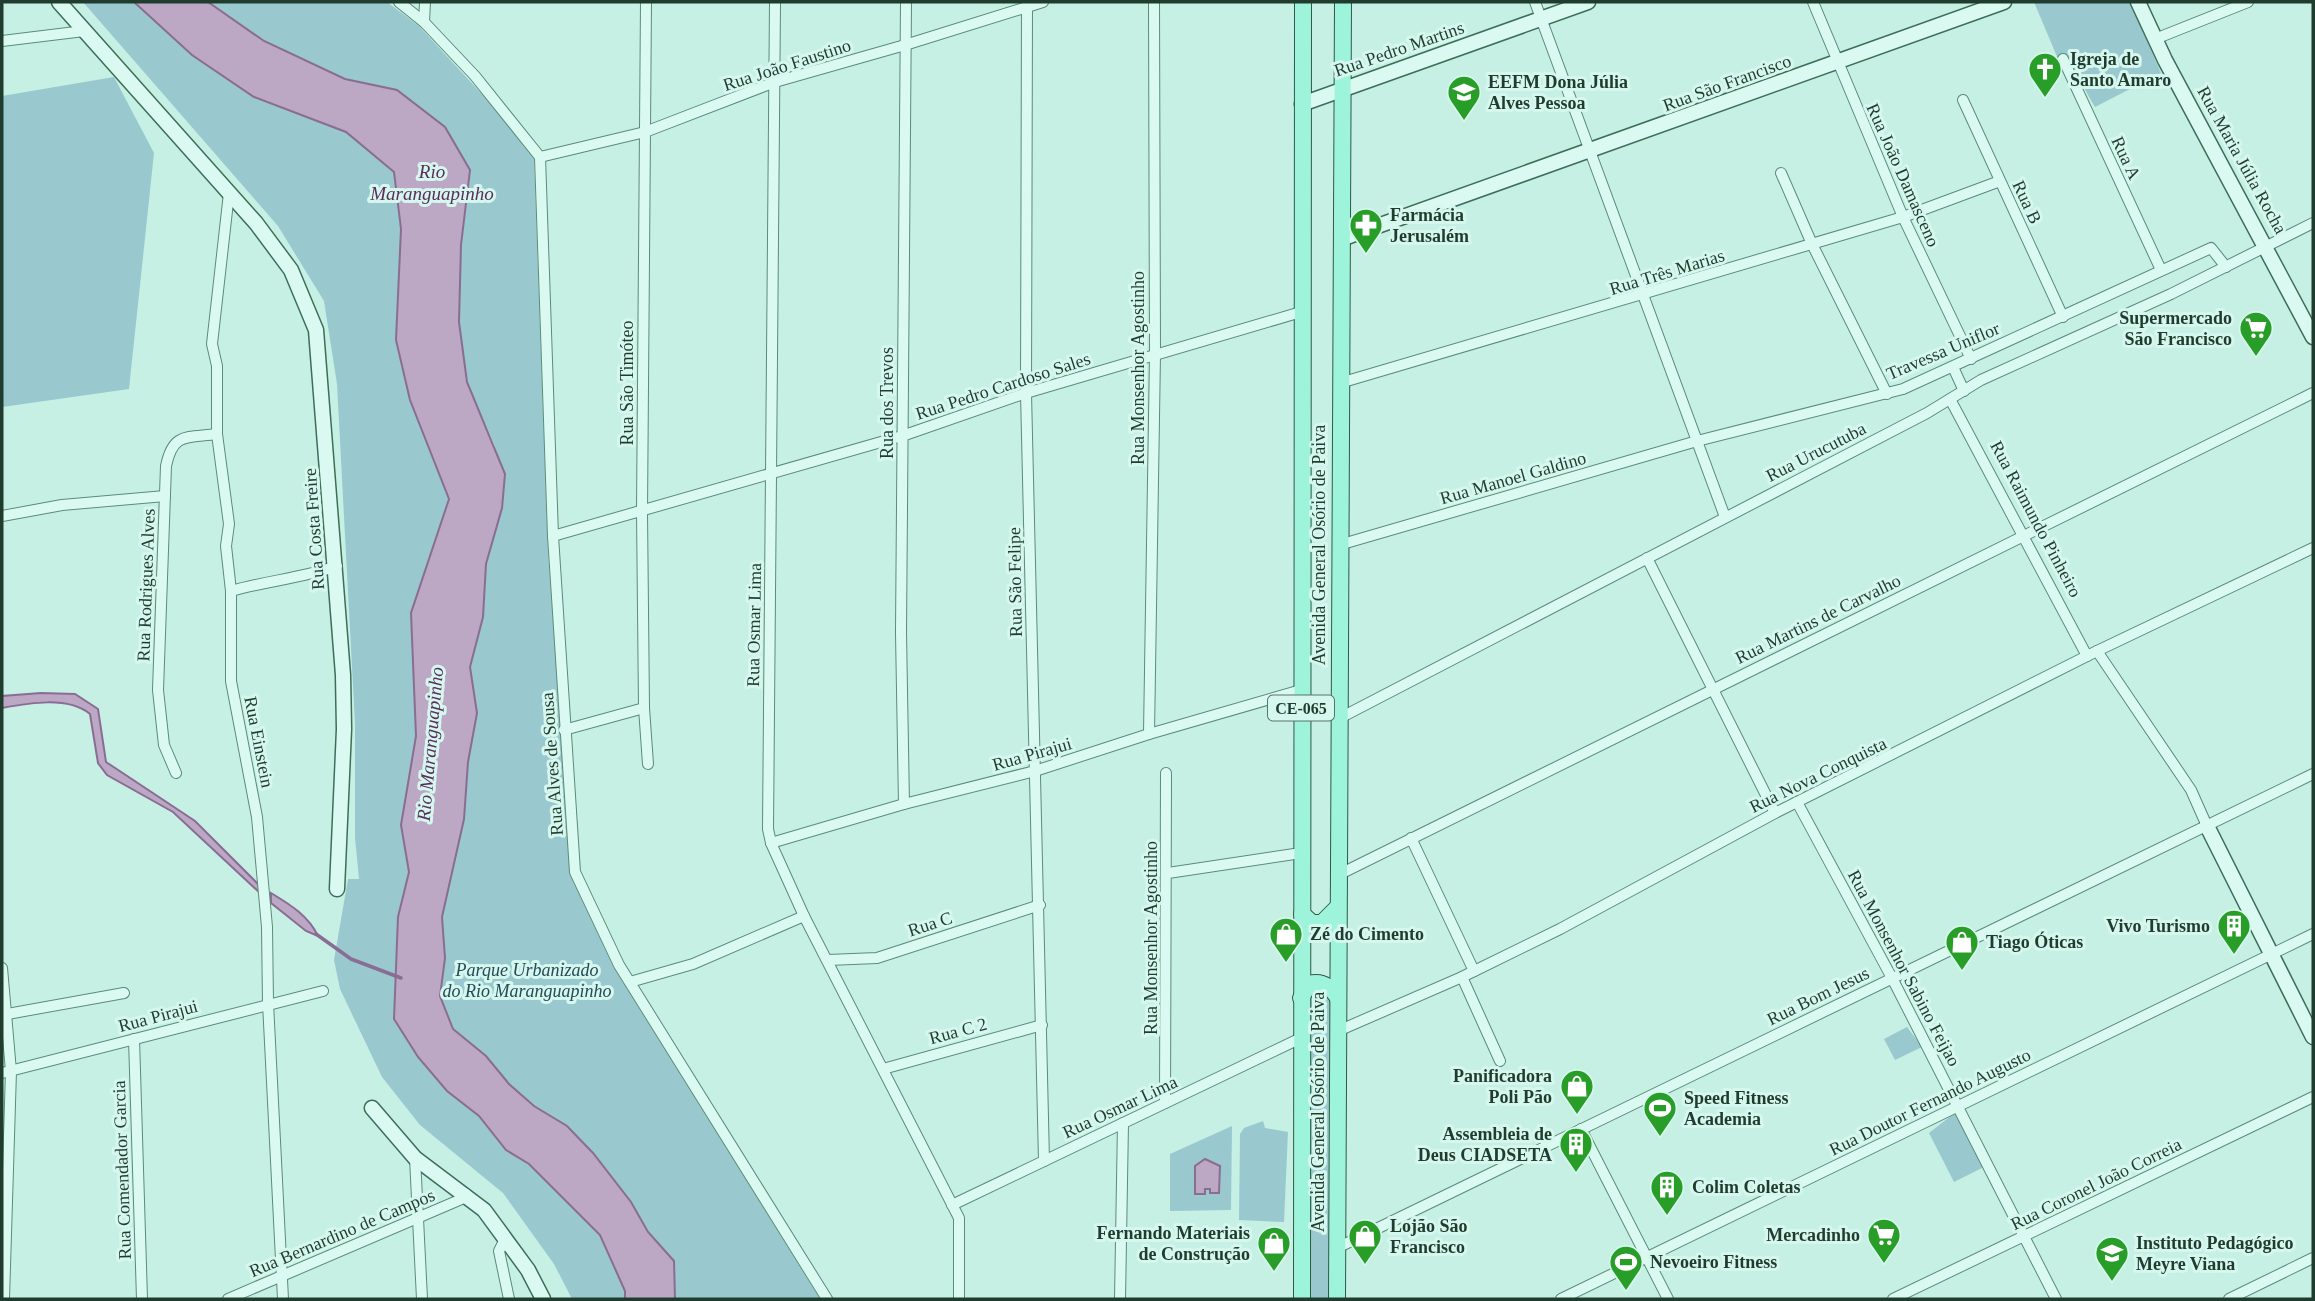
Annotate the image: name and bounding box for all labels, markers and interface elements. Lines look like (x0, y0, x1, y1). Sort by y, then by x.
street label: Rua Pedro Martins (1331, 17, 1467, 81)
street label: Rua João Faustino (721, 35, 853, 95)
place label: Igreja de Santo Amaro (2070, 49, 2171, 90)
church icon: Igreja de Santo Amaro (2026, 50, 2064, 99)
street label: Rua São Francisco (1660, 51, 1794, 115)
place label: EEFM Dona Júlia Alves Pessoa (1488, 72, 1628, 113)
school or university icon: EEFM Dona Júlia Alves Pessoa (1445, 73, 1483, 122)
street label: Rua Maria Júlia Rocha (2193, 83, 2291, 237)
street label: Rua João Damasceno (1862, 100, 1944, 250)
street label: Rua A (2107, 133, 2145, 183)
water label: Rio Maranguapinho (369, 161, 494, 204)
street label: Rua B (2008, 177, 2046, 227)
place label: Farmácia Jerusalém (1390, 205, 1469, 246)
pharmacy icon: Farmácia Jerusalém (1347, 206, 1385, 255)
street label: Rua Três Marias (1607, 245, 1727, 299)
street label: Rua Monsenhor Agostinho (1128, 271, 1148, 465)
place label: Supermercado São Francisco (2119, 308, 2232, 349)
supermarket icon: Supermercado São Francisco (2237, 309, 2275, 358)
street label: Travessa Uniflor (1883, 318, 2003, 384)
street label: Rua São Timóteo (617, 320, 637, 446)
street label: Rua dos Trevos (877, 347, 897, 459)
street label: Rua Pedro Cardoso Sales (913, 348, 1093, 424)
street label: Rua Urucutuba (1763, 418, 1869, 486)
street label: Avenida General Osório de Paiva (1309, 425, 1329, 665)
street label: Rua Raimundo Pinheiro (1986, 437, 2086, 601)
street label: Rua Manoel Galdino (1438, 448, 1588, 508)
street label: Rua Costa Freire (300, 467, 328, 591)
street label: Rua Rodrigues Alves (133, 508, 159, 662)
street label: Rua São Felipe (1004, 527, 1026, 637)
street label: Rua Osmar Lima (743, 563, 765, 687)
street label: Rua Martins de Carvalho (1732, 570, 1904, 668)
water label: Rio Maranguapinho (413, 666, 447, 823)
street label: Rua Alves de Sousa (537, 692, 567, 836)
street label: Rua Einstein (240, 695, 278, 789)
road number: CE-065 (1268, 695, 1334, 720)
street label: Rua Pirajui (990, 733, 1074, 775)
street label: Rua Nova Conquista (1746, 733, 1890, 817)
street label: Rua Monsenhor Agostinho (1141, 841, 1161, 1035)
street label: Rua Monsenhor Sabino Feijao (1844, 866, 1964, 1070)
street label: Rua C (905, 907, 955, 941)
building icon: Vivo Turismo (2215, 907, 2253, 956)
shop icon: Zé do Cimento (1267, 915, 1305, 964)
place label: Vivo Turismo (2106, 916, 2210, 936)
shop icon: Tiago Óticas (1943, 923, 1981, 972)
place label: Zé do Cimento (1310, 924, 1424, 944)
place label: Tiago Óticas (1986, 931, 2083, 952)
park label: Parque Urbanizado do Rio Maranguapinho (443, 960, 612, 1001)
street label: Rua Bom Jesus (1764, 963, 1872, 1029)
street label: Avenida General Osório de Paiva (1308, 992, 1328, 1232)
street label: Rua Pirajui (116, 996, 200, 1036)
street label: Rua C 2 (927, 1014, 989, 1048)
street label: Rua Doutor Fernando Augusto (1826, 1044, 2034, 1160)
place label: Panificadora Poli Pão (1453, 1066, 1552, 1107)
shop icon: Panificadora Poli Pão (1558, 1067, 1596, 1116)
street label: Rua Osmar Lima (1060, 1072, 1180, 1142)
street label: Rua Comendador Garcia (109, 1080, 135, 1260)
place label: Speed Fitness Academia (1684, 1088, 1789, 1129)
sports icon: Speed Fitness Academia (1641, 1089, 1679, 1138)
place label: Assembleia de Deus CIADSETA (1418, 1124, 1552, 1165)
building icon: Assembleia de Deus CIADSETA (1557, 1125, 1595, 1174)
street label: Rua Coronel João Correia (2007, 1134, 2185, 1234)
building icon: Colim Coletas (1648, 1168, 1686, 1217)
place label: Colim Coletas (1692, 1177, 1800, 1197)
street label: Rua Bernardino de Campos (246, 1185, 438, 1281)
place label: Lojão São Francisco (1390, 1216, 1468, 1257)
supermarket icon: Mercadinho (1865, 1216, 1903, 1265)
shop icon: Lojão São Francisco (1346, 1217, 1384, 1266)
place label: Fernando Materiais de Construção (1097, 1223, 1250, 1264)
shop icon: Fernando Materiais de Construção (1255, 1224, 1293, 1273)
place label: Mercadinho (1766, 1225, 1860, 1245)
place label: Instituto Pedagógico Meyre Viana (2136, 1233, 2294, 1274)
school or university icon: Instituto Pedagógico Meyre Viana (2093, 1234, 2131, 1283)
sports icon: Nevoeiro Fitness (1607, 1243, 1645, 1292)
place label: Nevoeiro Fitness (1650, 1252, 1777, 1272)

